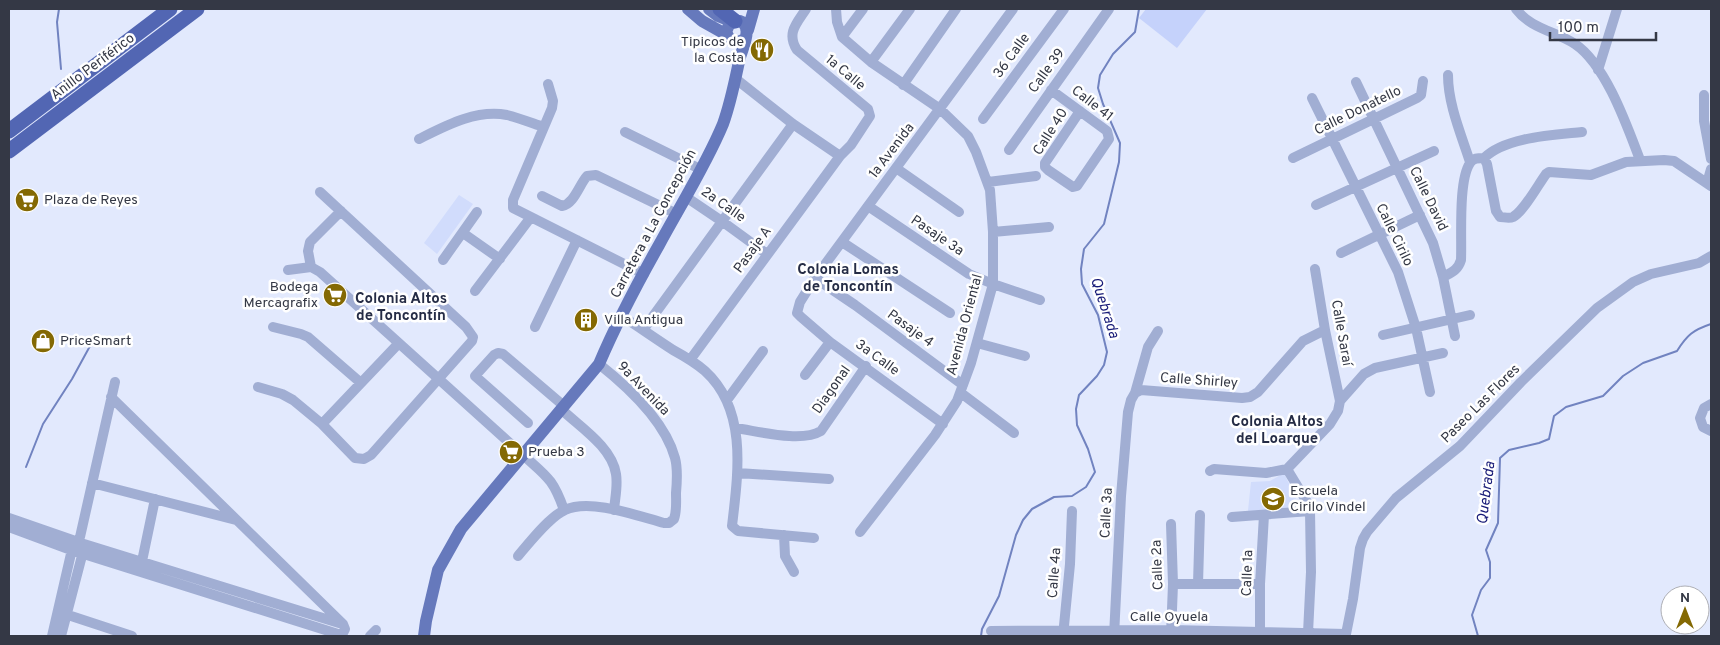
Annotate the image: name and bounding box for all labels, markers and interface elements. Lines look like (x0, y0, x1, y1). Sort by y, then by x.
scale bar (1550, 10, 1656, 42)
text: 100 m (1558, 19, 1599, 38)
street label: Anillo Periférico (48, 30, 138, 104)
street label: 36 Calle (990, 30, 1034, 82)
place label: Tipicos de la Costa (681, 34, 744, 67)
restaurant icon: Tipicos de la Costa (749, 37, 775, 63)
street label: Calle 39 (1025, 45, 1069, 97)
street label: 1a Calle (822, 51, 868, 95)
street label: Calle 41 (1068, 82, 1116, 126)
street label: Calle Donatello (1312, 83, 1404, 139)
street label: Calle 40 (1030, 105, 1072, 159)
street label: 1a Avenida (866, 120, 918, 182)
street label: Carretera a La Concepción (607, 147, 701, 301)
street label: Calle David (1405, 164, 1451, 234)
street label: 2a Calle (697, 184, 749, 226)
supermarket icon: Plaza de Reyes (14, 187, 40, 213)
place label: Plaza de Reyes (44, 192, 138, 209)
street label: Calle Cirilo (1372, 201, 1417, 269)
street label: Pasaje 3a (907, 212, 967, 260)
street label: Pasaje A (730, 223, 776, 277)
district label: Colonia Lomas de Toncontín (797, 261, 899, 297)
street label: Avenida Oriental (943, 272, 987, 378)
water label: Quebrada (1085, 275, 1123, 341)
place label: Bodega Mercagrafix (244, 279, 318, 312)
supermarket icon: Bodega Mercagrafix (322, 282, 348, 308)
district label: Colonia Altos de Toncontín (355, 290, 447, 326)
street label: Calle Saraí (1327, 299, 1355, 369)
street label: Pasaje 4 (883, 306, 937, 352)
building icon: Villa Antigua (573, 307, 599, 333)
place label: Villa Antigua (604, 312, 683, 329)
shop icon: PriceSmart (30, 328, 56, 354)
place label: PriceSmart (60, 333, 131, 350)
street label: 3a Calle (852, 336, 902, 380)
street label: 9a Avenida (613, 358, 673, 420)
street label: Paseo Las Flores (1438, 361, 1524, 447)
street label: Diagonal (809, 363, 855, 417)
street label: Calle Shirley (1159, 370, 1239, 392)
district label: Colonia Altos del Loarque (1231, 413, 1323, 449)
supermarket icon: Prueba 3 (498, 439, 524, 465)
place label: Prueba 3 (528, 444, 585, 461)
water label: Quebrada (1474, 460, 1500, 526)
place label: Escuela Cirilo Vindel (1290, 483, 1366, 516)
school or university icon: Escuela Cirilo Vindel (1260, 486, 1286, 512)
street label: Calle 3a (1097, 487, 1117, 539)
street label: Calle 2a (1149, 539, 1167, 591)
street label: Calle 4a (1045, 547, 1065, 599)
street label: Calle 1a (1239, 549, 1257, 597)
north arrow (1660, 585, 1710, 635)
text: N (1680, 590, 1690, 607)
street label: Calle Oyuela (1130, 609, 1208, 626)

